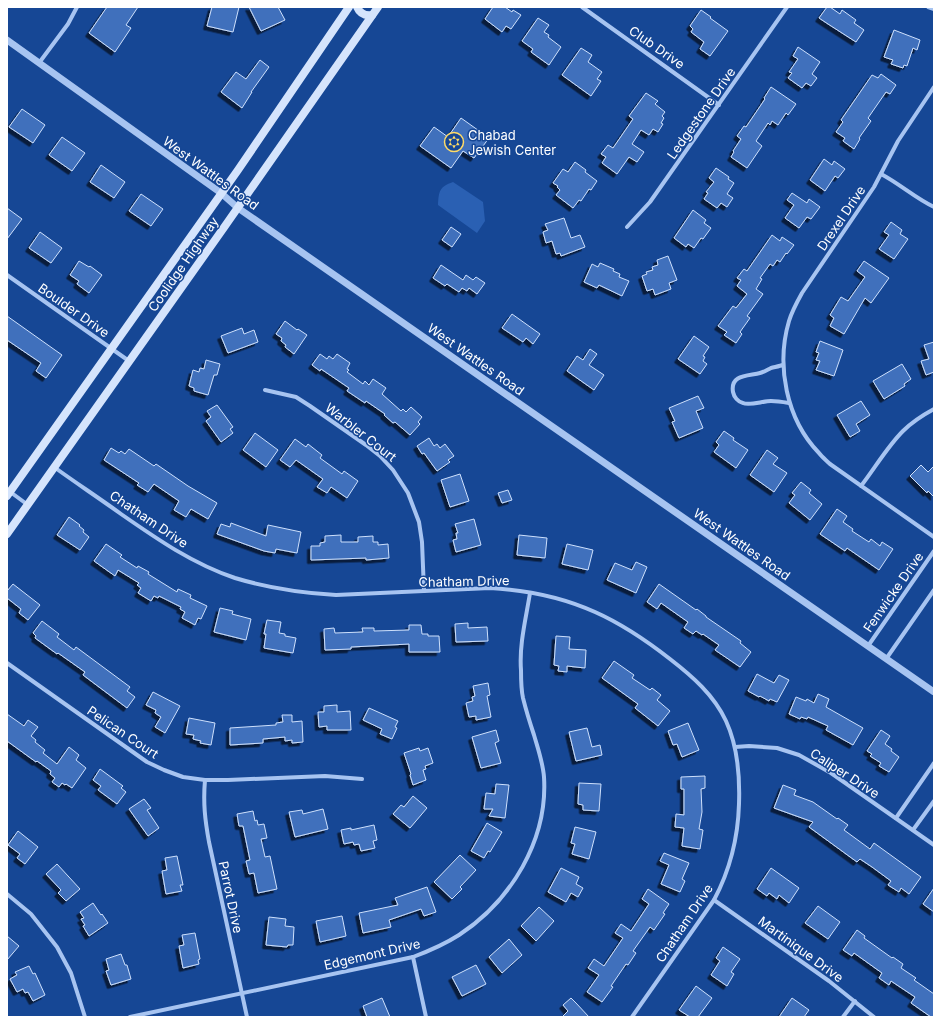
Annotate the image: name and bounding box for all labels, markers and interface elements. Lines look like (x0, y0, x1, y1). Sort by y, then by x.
street label: Club Drive (626, 22, 688, 72)
street label: Ledgestone Drive (663, 64, 739, 162)
place label: Chabad Jewish Center (468, 127, 556, 158)
synagogue icon: Chabad Jewish Center (443, 131, 465, 153)
street label: West Wattles Road (160, 133, 262, 213)
street label: Drexel Drive (813, 183, 869, 253)
street label: Coolidge Highway (144, 214, 222, 314)
street label: Boulder Drive (35, 280, 113, 340)
street label: West Wattles Road (424, 320, 528, 398)
street label: Warbler Court (322, 399, 400, 465)
street label: Chatham Drive (107, 487, 191, 551)
street label: West Wattles Road (690, 505, 794, 583)
street label: Fenwicke Drive (859, 549, 927, 635)
street label: Chatham Drive (418, 572, 510, 590)
street label: Pelican Court (84, 702, 162, 762)
street label: Caliper Drive (807, 745, 883, 801)
street label: Parrot Drive (216, 859, 246, 935)
street label: Chatham Drive (652, 881, 716, 965)
street label: Martinique Drive (755, 913, 847, 985)
street label: Edgemont Drive (322, 935, 422, 973)

